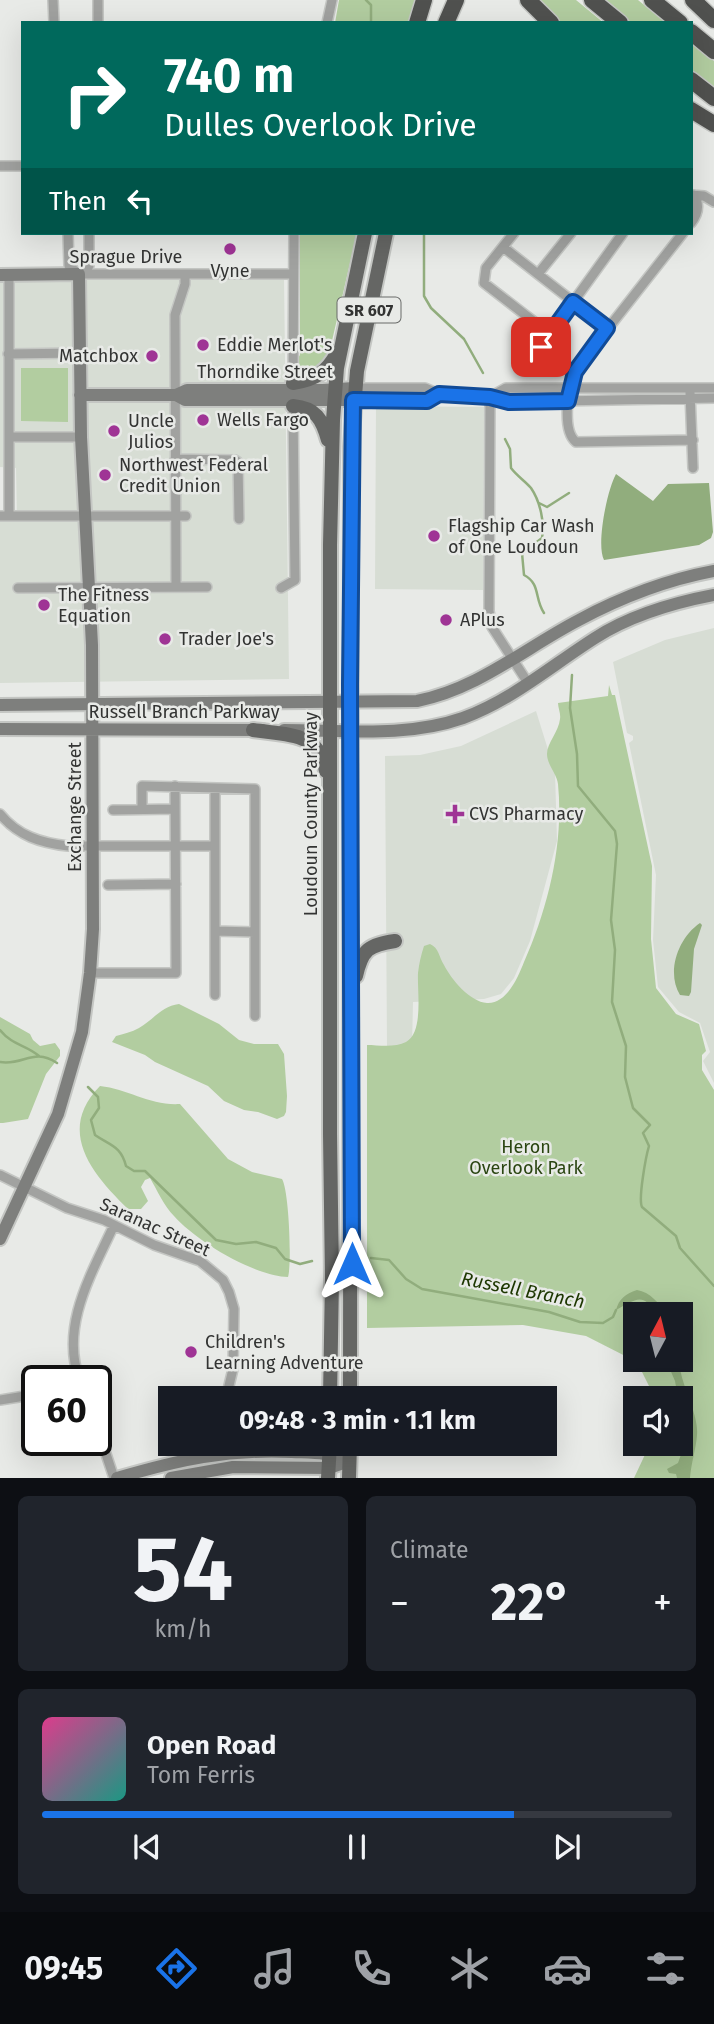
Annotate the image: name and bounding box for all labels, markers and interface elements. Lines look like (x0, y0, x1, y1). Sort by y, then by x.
text: 740 m (164, 46, 294, 105)
icon: right (49, 49, 140, 140)
text: Dulles Overlook Drive (164, 106, 477, 144)
icon: left (121, 182, 159, 220)
text: Then (49, 186, 107, 217)
marker: Vyne (222, 241, 238, 257)
street label: Sprague Drive (70, 246, 182, 268)
place label: Vyne (210, 260, 250, 282)
road number: SR 607 (338, 298, 400, 322)
pin (511, 317, 571, 377)
icon: arrive (522, 328, 560, 366)
place label: Eddie Merlot's (217, 334, 332, 356)
marker: Eddie Merlot's (195, 337, 211, 353)
place label: Matchbox (59, 345, 138, 367)
marker: Matchbox (144, 348, 160, 364)
street label: Thorndike Street (197, 361, 334, 383)
place label: Wells Fargo (217, 409, 309, 431)
place label: Uncle Julios (128, 410, 174, 453)
marker: Wells Fargo (195, 412, 211, 428)
marker: Uncle Julios (106, 423, 122, 439)
place label: Northwest Federal Credit Union (119, 454, 268, 497)
marker: Northwest Federal Credit Union (97, 467, 113, 483)
place label: Flagship Car Wash of One Loudoun (448, 515, 594, 558)
marker: Flagship Car Wash of One Loudoun (426, 528, 442, 544)
place label: The Fitness Equation (58, 584, 149, 627)
marker: The Fitness Equation (36, 597, 52, 613)
place label: APlus (460, 609, 505, 631)
marker: APlus (438, 612, 454, 628)
place label: Trader Joe's (179, 628, 274, 650)
marker: Trader Joe's (157, 631, 173, 647)
street label: Russell Branch Parkway (88, 701, 280, 723)
street label: Loudoun County Parkway (300, 712, 322, 916)
street label: Exchange Street (64, 741, 86, 872)
place label: CVS Pharmacy (469, 803, 584, 825)
marker: CVS Pharmacy (447, 806, 463, 822)
park label: Heron Overlook Park (469, 1136, 584, 1179)
street label: Saranac Street (97, 1193, 214, 1261)
position arrow (315, 1227, 389, 1301)
water label: Russell Branch (459, 1267, 587, 1313)
north arrow (623, 1302, 693, 1372)
map controls (623, 1302, 693, 1456)
place label: Children's Learning Adventure (205, 1331, 364, 1374)
marker: Children's Learning Adventure (183, 1344, 199, 1360)
speed limit sign: 60 (21, 1365, 112, 1456)
button: sound (623, 1386, 693, 1456)
text: 09:48 · 3 min · 1.1 km (239, 1405, 476, 1436)
text: 54 (133, 1515, 233, 1624)
text: Climate (390, 1536, 469, 1564)
text: 22° (491, 1571, 571, 1634)
text: − (390, 1580, 409, 1626)
text: + (653, 1580, 672, 1626)
text: km/h (155, 1615, 211, 1643)
text: Open Road (147, 1730, 276, 1761)
text: Tom Ferris (147, 1761, 255, 1789)
icon: previous (128, 1828, 166, 1866)
icon: pause (338, 1828, 376, 1866)
icon: next (548, 1828, 586, 1866)
icon: directions (152, 1944, 201, 1993)
icon: music (250, 1944, 299, 1993)
icon: phone (347, 1944, 396, 1993)
icon: climate (445, 1944, 494, 1993)
icon: car (543, 1944, 592, 1993)
icon: filters (641, 1944, 690, 1993)
text: 09:45 (24, 1949, 103, 1987)

